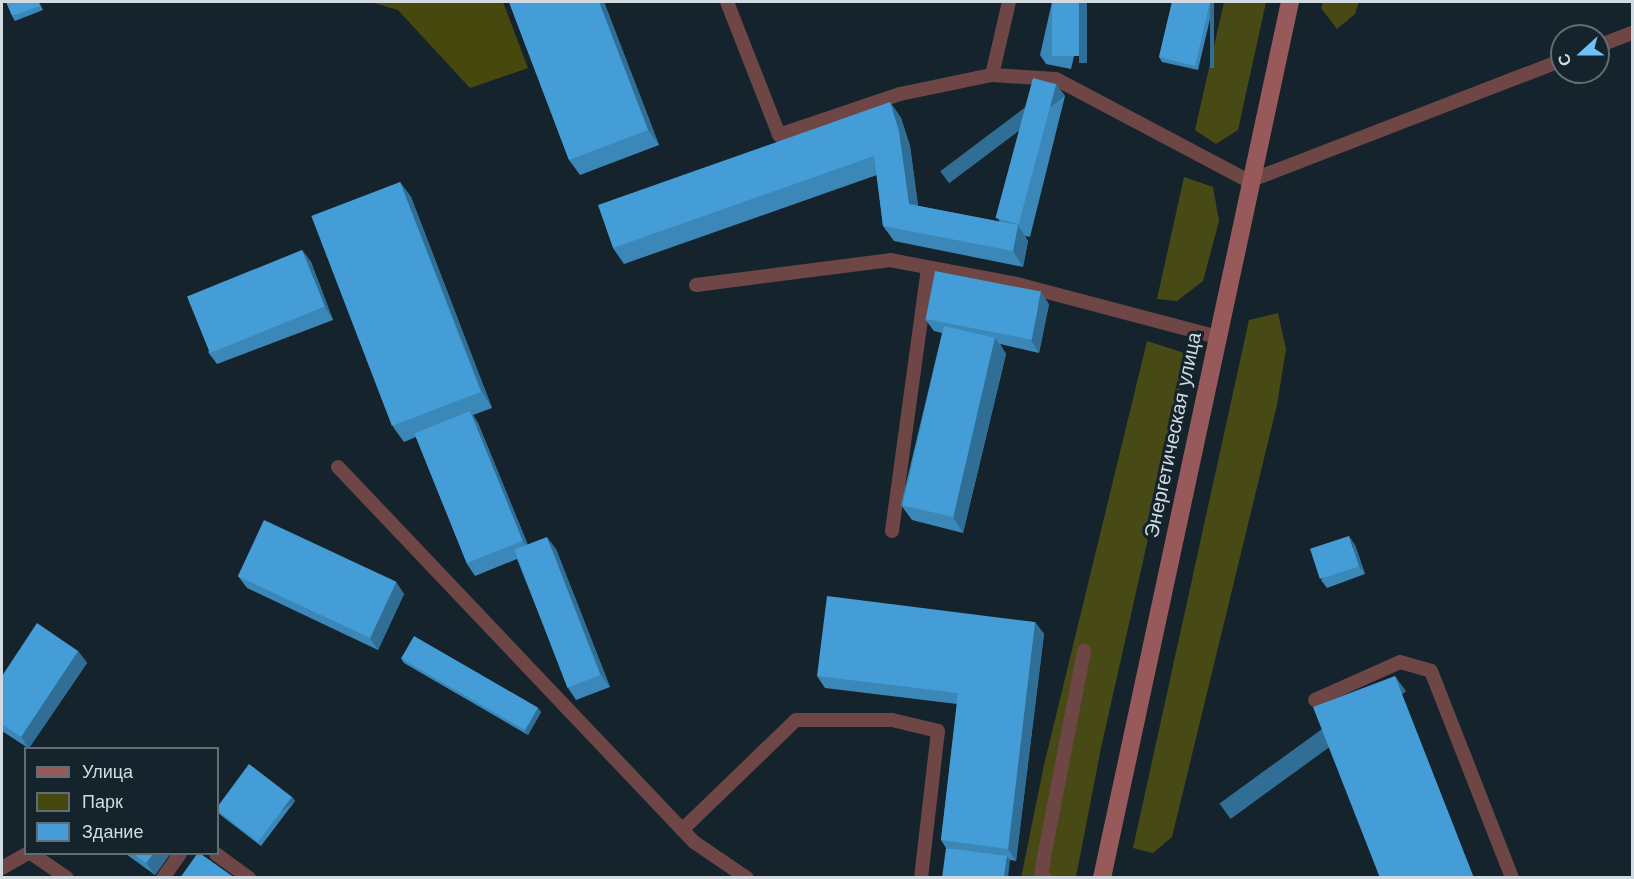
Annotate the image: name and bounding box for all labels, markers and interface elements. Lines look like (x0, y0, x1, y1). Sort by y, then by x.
north arrow (1550, 24, 1610, 84)
text: С (1554, 51, 1576, 69)
street label: Энергетическая улица (1139, 330, 1207, 540)
legend (24, 747, 219, 855)
text: Улица (82, 761, 133, 782)
text: Парк (82, 791, 123, 812)
text: Здание (82, 821, 143, 842)

